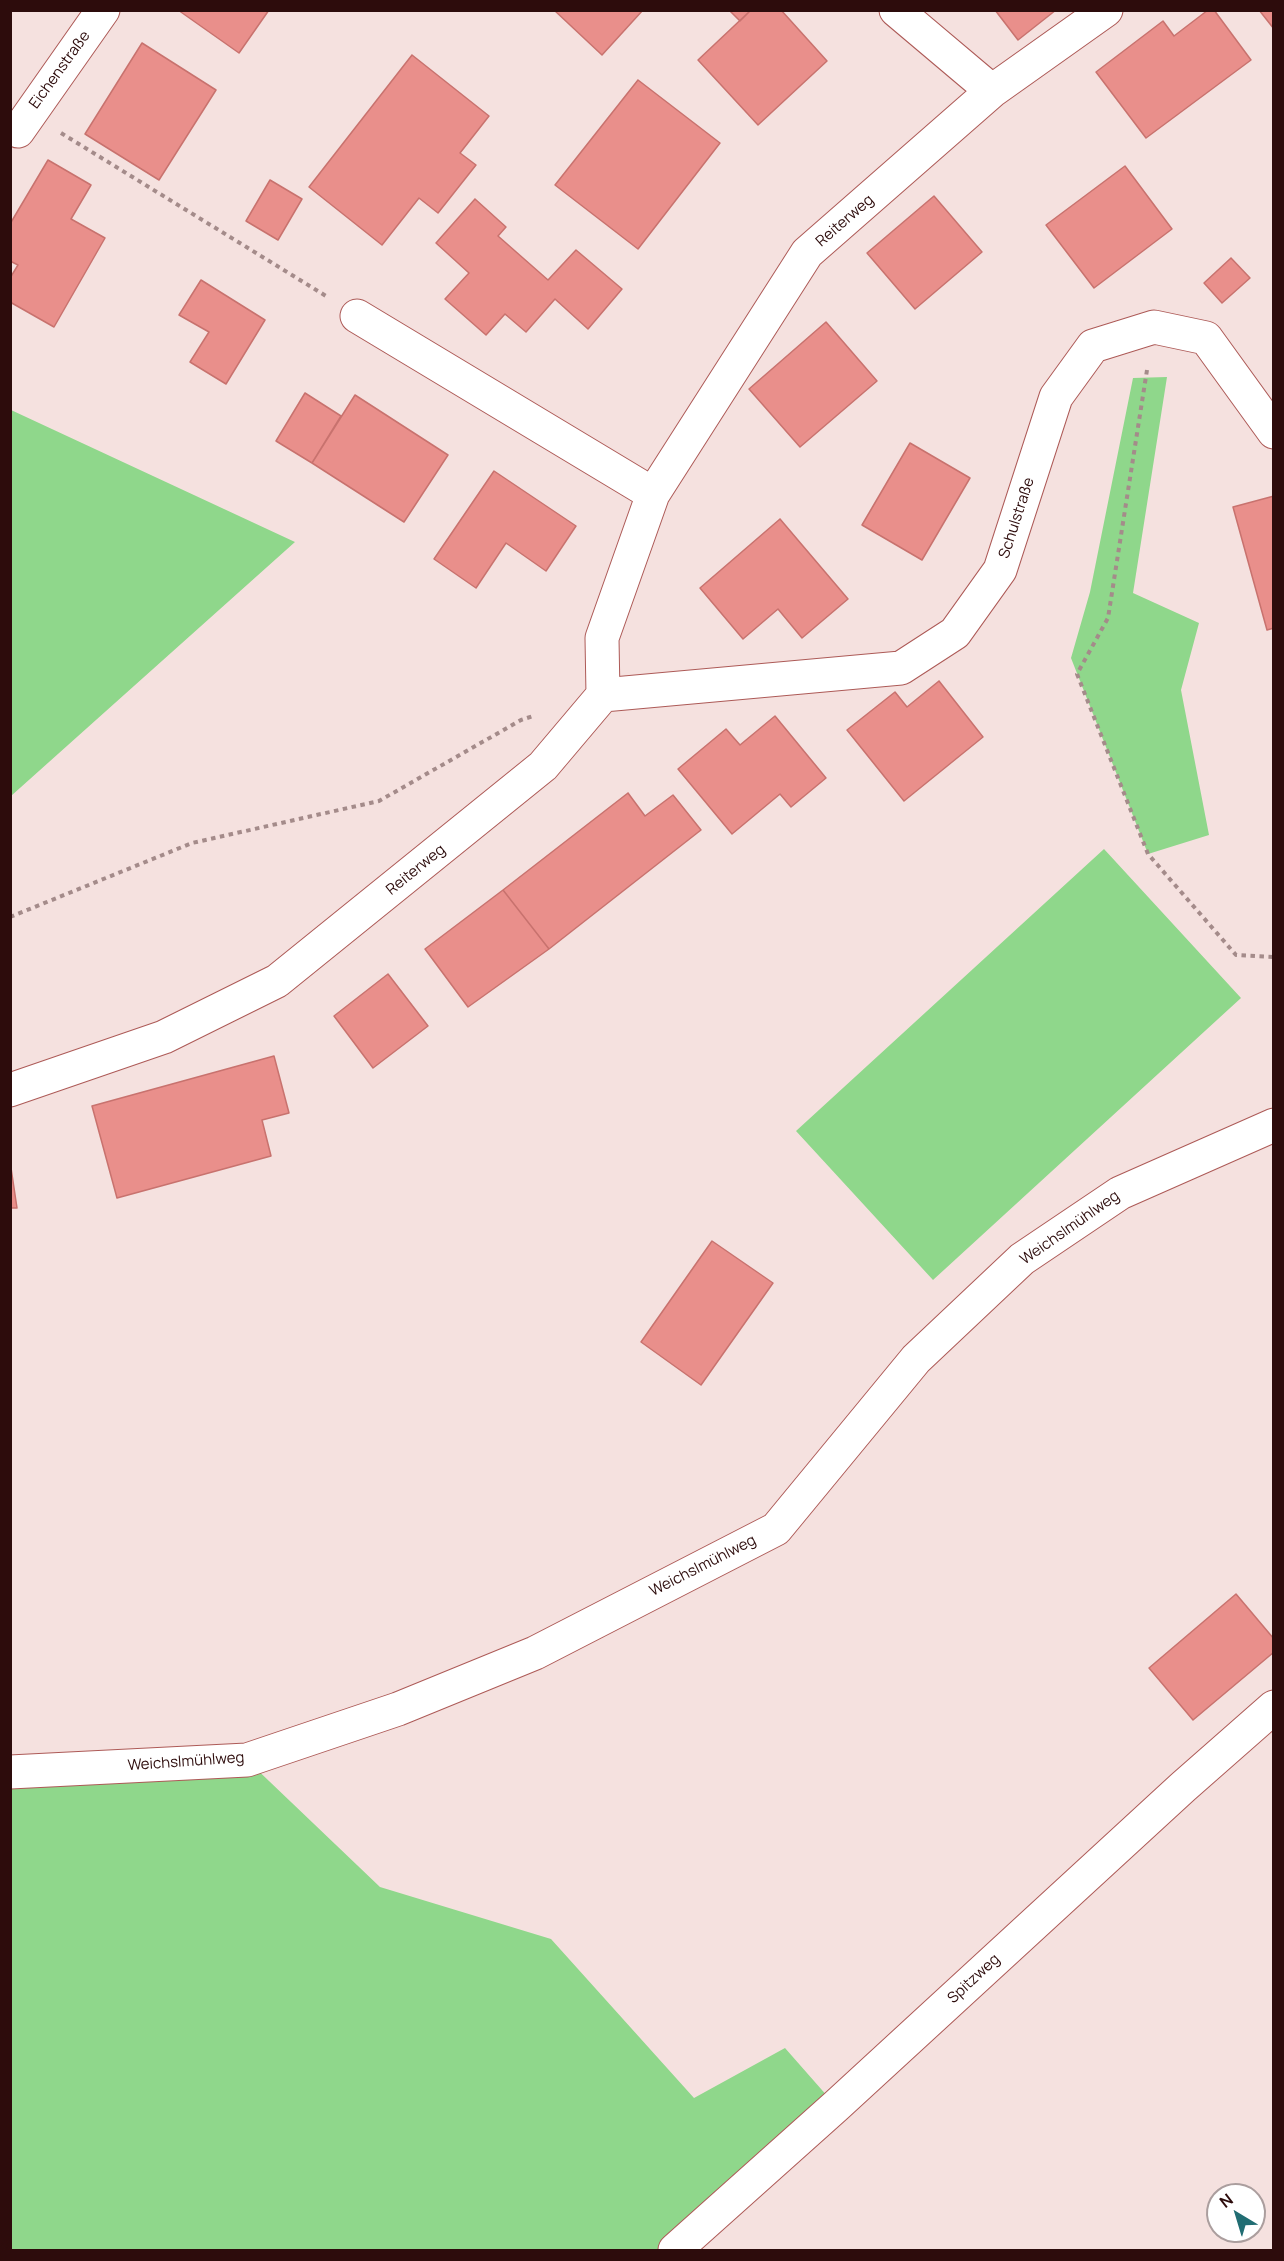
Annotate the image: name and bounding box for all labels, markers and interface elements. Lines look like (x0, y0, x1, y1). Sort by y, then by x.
street label: Eichenstraße (26, 28, 94, 112)
street label: Reiterweg (813, 191, 877, 251)
street label: Schulstraße (995, 475, 1039, 561)
street label: Reiterweg (383, 841, 449, 899)
street label: Weichslmühlweg (1017, 1187, 1123, 1269)
street label: Weichslmühlweg (647, 1531, 759, 1601)
street label: Weichslmühlweg (127, 1749, 245, 1775)
street label: Spitzweg (944, 1950, 1004, 2008)
north arrow (1206, 2183, 1266, 2243)
text: N (1215, 2188, 1237, 2213)

